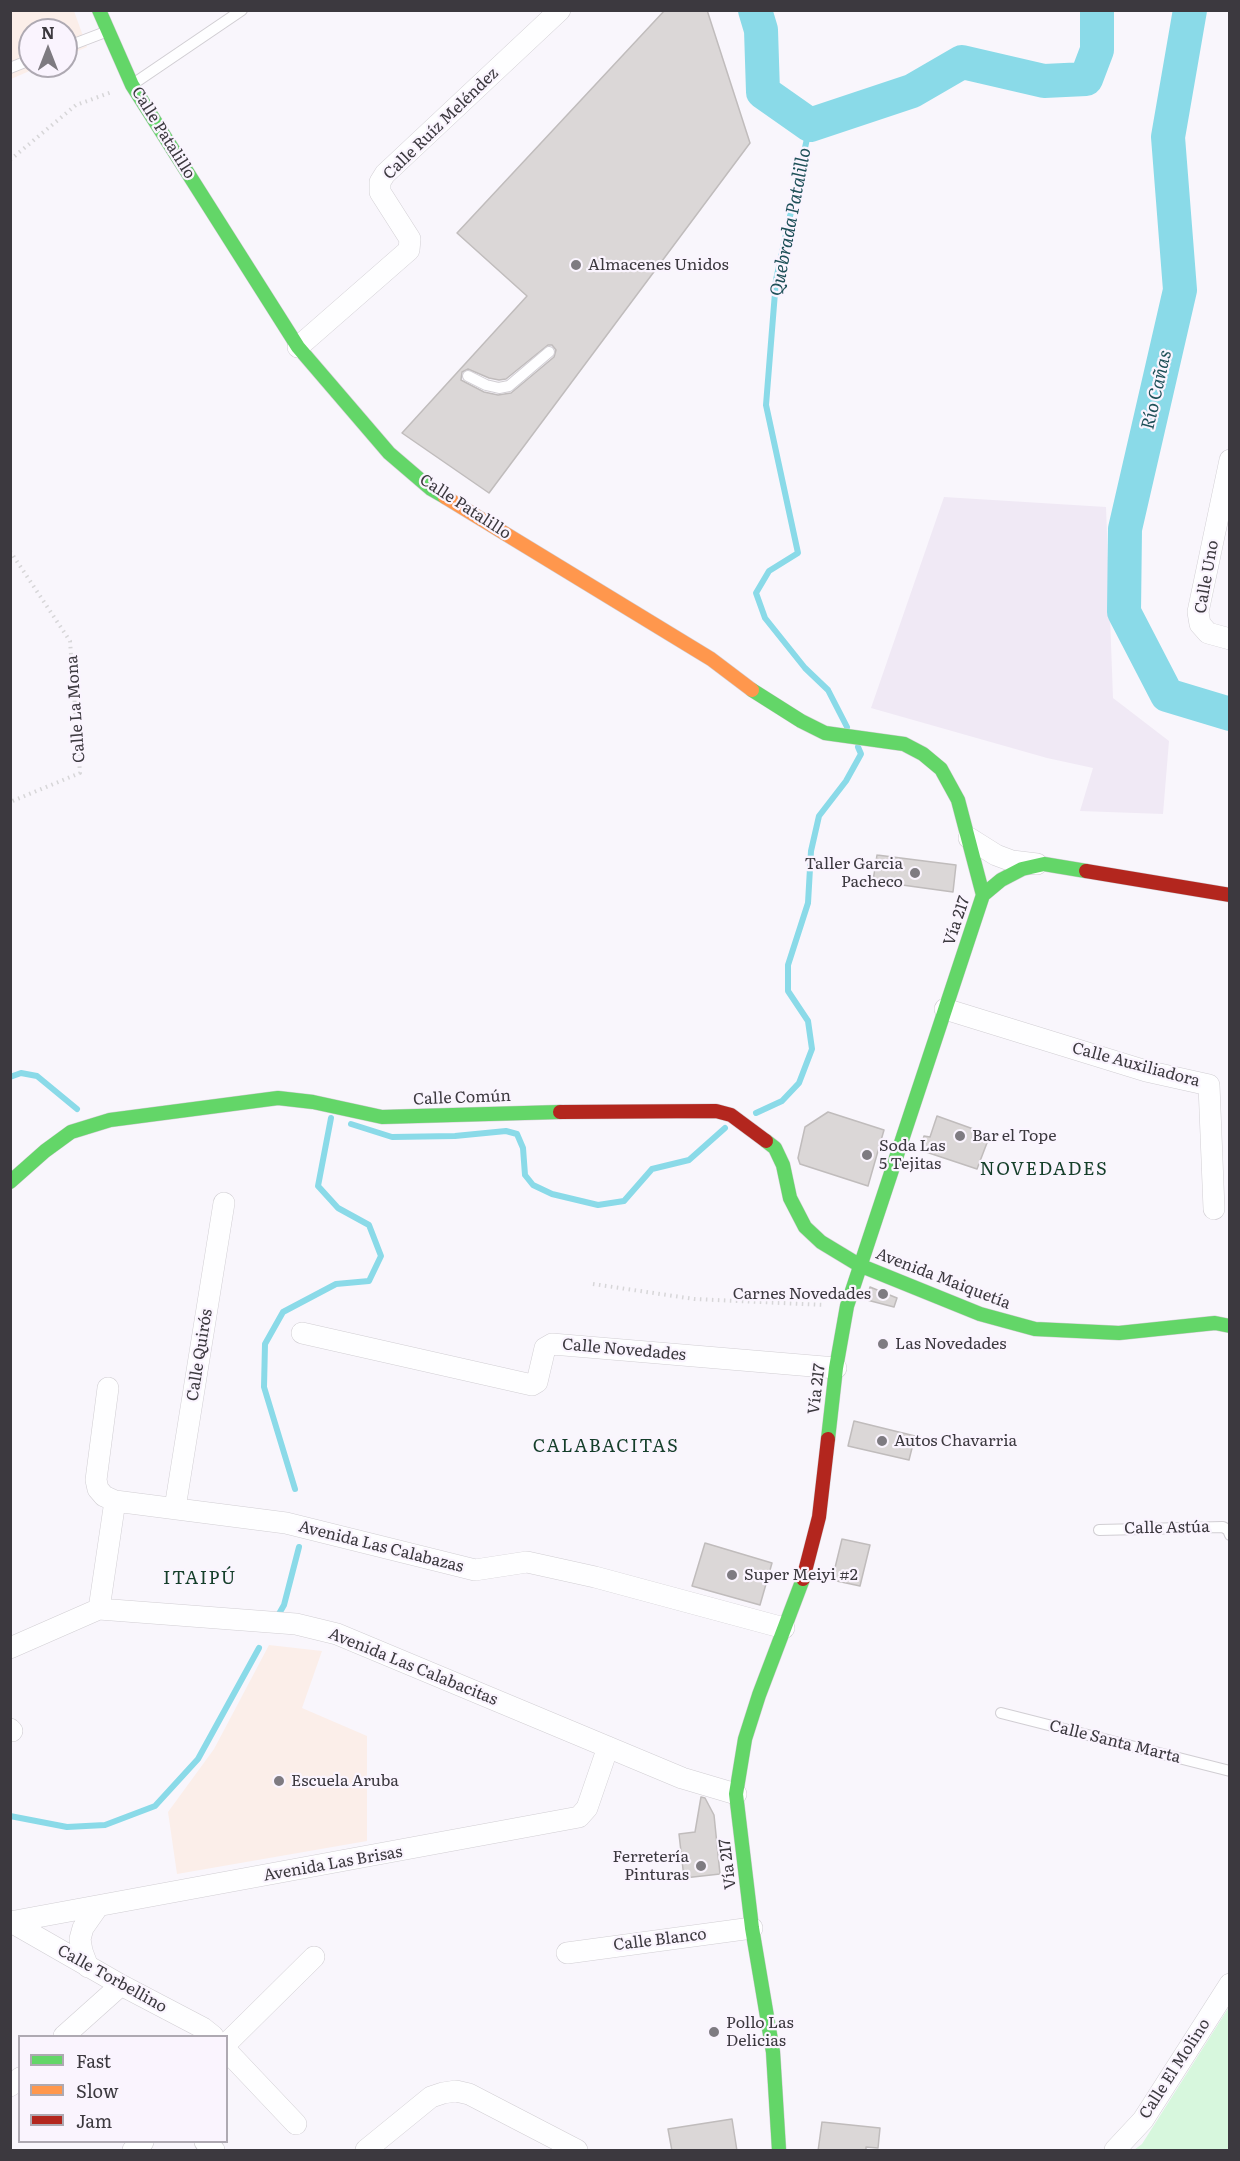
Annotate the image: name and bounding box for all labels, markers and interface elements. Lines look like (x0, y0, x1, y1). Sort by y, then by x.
north arrow (18, 18, 78, 78)
text: N (41, 20, 55, 44)
street label: Calle Ruíz Meléndez (380, 64, 502, 184)
street label: Calle Patalillo (127, 83, 199, 183)
water label: Quebrada Patalillo (766, 146, 816, 298)
place label: Almacenes Unidos (588, 255, 729, 275)
marker: Almacenes Unidos (569, 258, 583, 272)
water label: Río Cañas (1137, 348, 1177, 432)
street label: Calle Patalillo (416, 470, 514, 544)
street label: Calle Uno (1191, 539, 1223, 615)
street label: Calle La Mona (63, 655, 89, 763)
place label: Taller Garcia Pacheco (804, 854, 903, 892)
marker: Taller Garcia Pacheco (908, 866, 922, 880)
street label: Vía 217 (940, 894, 974, 948)
street label: Calle Auxiliadora (1070, 1039, 1202, 1091)
street label: Calle Común (413, 1087, 511, 1109)
place label: Bar el Tope (972, 1126, 1056, 1146)
marker: Bar el Tope (953, 1129, 967, 1143)
place label: Soda Las 5 Tejitas (879, 1136, 945, 1174)
marker: Soda Las 5 Tejitas (860, 1148, 874, 1162)
district label: NOVEDADES (980, 1159, 1108, 1181)
street label: Avenida Maiquetía (873, 1244, 1013, 1314)
place label: Carnes Novedades (733, 1284, 871, 1304)
marker: Carnes Novedades (876, 1287, 890, 1301)
street label: Calle Quirós (183, 1308, 217, 1402)
place label: Las Novedades (895, 1334, 1006, 1354)
street label: Calle Novedades (561, 1335, 687, 1365)
marker: Las Novedades (876, 1337, 890, 1351)
street label: Vía 217 (804, 1363, 830, 1415)
place label: Autos Chavarria (894, 1431, 1017, 1451)
marker: Autos Chavarria (875, 1434, 889, 1448)
district label: CALABACITAS (533, 1436, 679, 1458)
street label: Avenida Las Calabazas (297, 1517, 465, 1577)
street label: Calle Astúa (1124, 1518, 1210, 1538)
place label: Super Meiyi #2 (744, 1565, 858, 1585)
district label: ITAIPÚ (163, 1568, 237, 1590)
marker: Super Meiyi #2 (725, 1568, 739, 1582)
street label: Avenida Las Calabacitas (326, 1624, 500, 1710)
street label: Calle Santa Marta (1047, 1716, 1183, 1768)
place label: Escuela Aruba (291, 1771, 399, 1791)
marker: Escuela Aruba (272, 1774, 286, 1788)
street label: Vía 217 (715, 1838, 741, 1890)
street label: Avenida Las Brisas (262, 1842, 404, 1886)
place label: Ferretería Pinturas (613, 1847, 689, 1885)
marker: Ferretería Pinturas (694, 1859, 708, 1873)
street label: Calle Blanco (612, 1925, 708, 1955)
street label: Calle Torbellino (54, 1941, 170, 2017)
place label: Pollo Las Delicias (726, 2013, 794, 2051)
street label: Calle El Molino (1135, 2015, 1215, 2123)
marker: Pollo Las Delicias (707, 2025, 721, 2039)
legend (18, 2035, 228, 2143)
text: Fast (76, 2047, 111, 2074)
text: Slow (76, 2077, 118, 2104)
text: Jam (76, 2107, 112, 2134)

